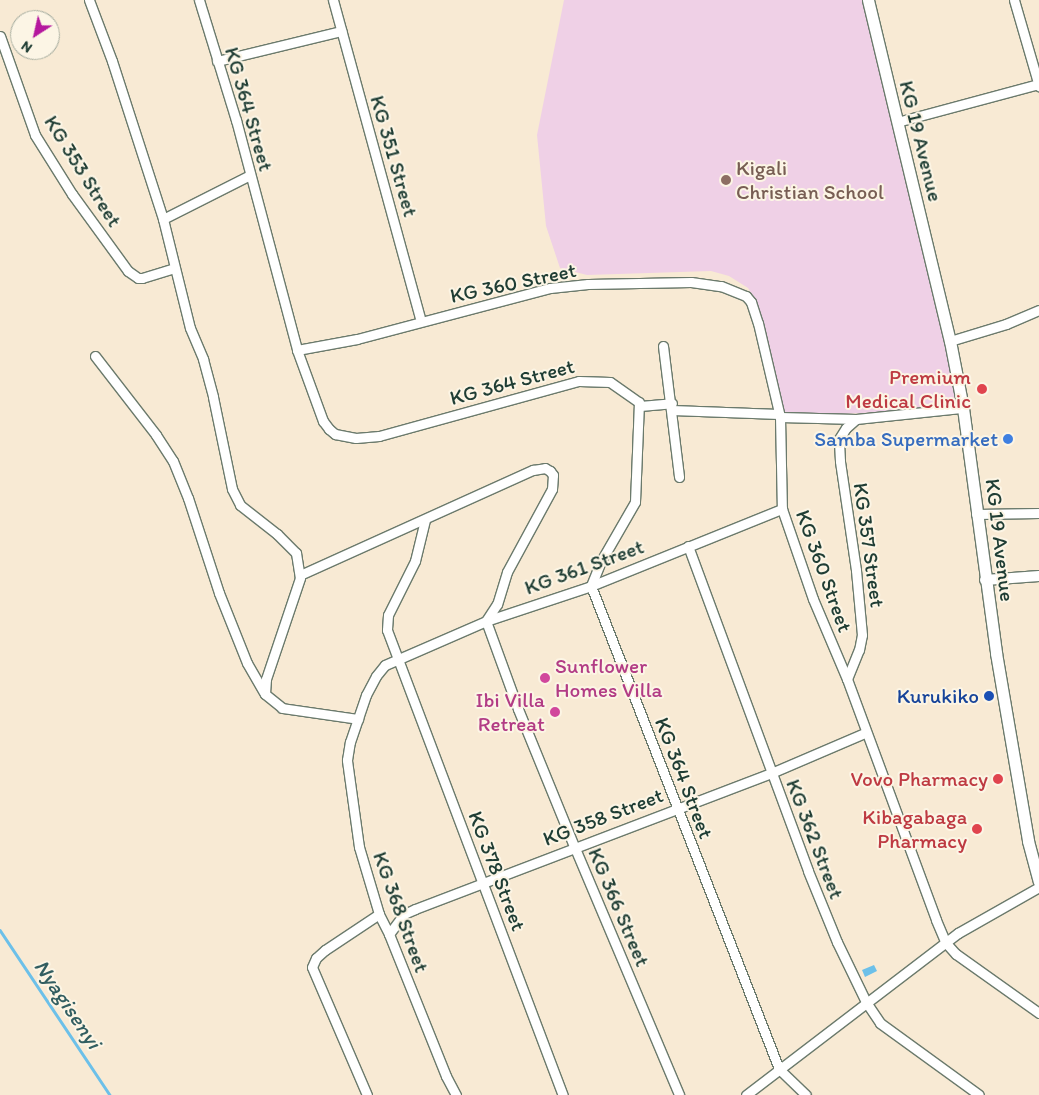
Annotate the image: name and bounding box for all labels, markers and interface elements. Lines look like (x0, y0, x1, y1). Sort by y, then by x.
north arrow (10, 10, 60, 60)
text: N (18, 37, 35, 57)
street label: KG 364 Street (219, 44, 279, 174)
street label: KG 19 Avenue (894, 78, 948, 204)
street label: KG 351 Street (365, 92, 423, 220)
street label: KG 353 Street (39, 111, 127, 231)
place label: Kigali Christian School (736, 155, 883, 205)
marker: Kigali Christian School (720, 174, 732, 186)
street label: KG 360 Street (448, 257, 578, 309)
street label: KG 364 Street (447, 353, 577, 411)
place label: Premium Medical Clinic (845, 364, 971, 414)
marker: Premium Medical Clinic (975, 382, 989, 396)
place label: Samba Supermarket (814, 426, 998, 452)
marker: Samba Supermarket (1002, 433, 1014, 445)
street label: KG 19 Avenue (980, 477, 1020, 603)
street label: KG 357 Street (848, 481, 890, 609)
street label: KG 360 Street (790, 506, 858, 636)
street label: KG 361 Street (521, 534, 647, 600)
place label: Sunflower Homes Villa (555, 653, 662, 703)
marker: Sunflower Homes Villa (539, 672, 551, 684)
place label: Kurukiko (897, 683, 979, 709)
place label: Ibi Villa Retreat (476, 687, 545, 737)
marker: Kurukiko (983, 690, 995, 702)
marker: Ibi Villa Retreat (549, 706, 561, 718)
street label: KG 364 Street (649, 714, 719, 842)
place label: Vovo Pharmacy (851, 766, 988, 792)
marker: Vovo Pharmacy (992, 773, 1004, 785)
street label: KG 362 Street (781, 775, 849, 903)
street label: KG 358 Street (539, 783, 667, 851)
place label: Kibagabaga Pharmacy (862, 804, 967, 854)
street label: KG 378 Street (463, 808, 531, 934)
marker: Kibagabaga Pharmacy (971, 823, 983, 835)
street label: KG 366 Street (583, 844, 655, 970)
street label: KG 368 Street (367, 848, 435, 976)
water label: Nyagisenyi (28, 954, 108, 1054)

